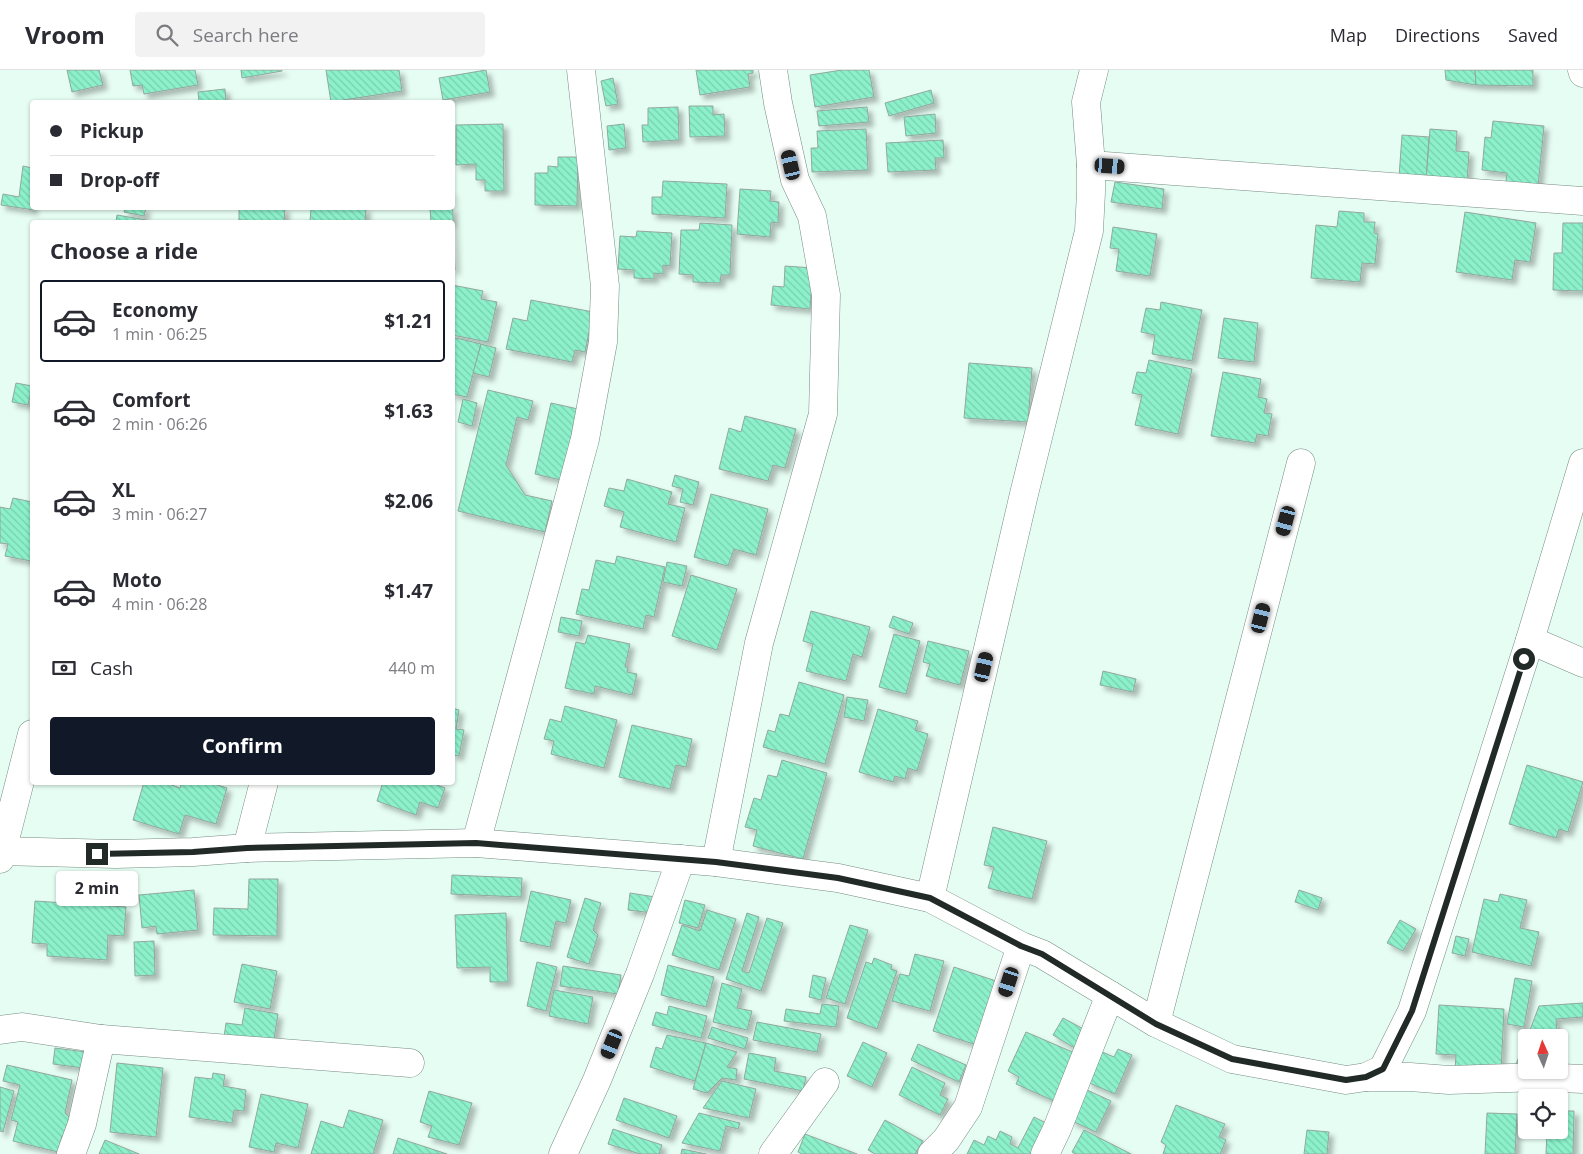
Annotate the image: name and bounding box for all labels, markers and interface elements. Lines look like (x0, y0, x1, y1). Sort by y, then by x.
search box (135, 12, 485, 57)
text: Vroom (25, 18, 105, 51)
icon: search (153, 21, 181, 49)
text: Search here (193, 22, 299, 48)
text: Map (1330, 23, 1367, 47)
text: Directions (1395, 23, 1480, 47)
text: Saved (1508, 23, 1558, 47)
text: Pickup (80, 118, 144, 144)
car (780, 149, 801, 181)
car (1094, 157, 1125, 175)
text: Drop-off (80, 167, 159, 193)
text: Choose a ride (50, 235, 198, 265)
text: Economy (112, 297, 198, 323)
icon: car (52, 299, 97, 344)
text: $1.21 (384, 308, 433, 334)
text: 1 min · 06:25 (112, 323, 207, 345)
text: Comfort (112, 387, 191, 413)
icon: car (52, 389, 97, 434)
text: $1.63 (384, 398, 433, 424)
text: 2 min · 06:26 (112, 413, 207, 435)
text: XL (112, 477, 135, 503)
icon: car (52, 479, 97, 524)
text: $2.06 (384, 488, 433, 514)
text: 3 min · 06:27 (112, 503, 207, 525)
car (1274, 505, 1297, 537)
text: Moto (112, 567, 162, 593)
icon: car (52, 569, 97, 614)
text: $1.47 (384, 578, 433, 604)
text: 4 min · 06:28 (112, 593, 207, 615)
car (1250, 602, 1271, 634)
route start (1513, 648, 1535, 670)
car (973, 651, 994, 683)
icon: cash (50, 654, 78, 682)
text: Cash (90, 655, 133, 681)
text: 440 m (389, 657, 435, 679)
button: Confirm (50, 717, 435, 775)
route end (86, 843, 108, 865)
callout: 2 min (56, 872, 138, 906)
text: 2 min (75, 877, 119, 899)
car (997, 965, 1020, 999)
car (599, 1027, 624, 1061)
north arrow (1518, 1029, 1568, 1079)
map controls (1518, 1029, 1568, 1139)
button: locate (1518, 1089, 1568, 1139)

